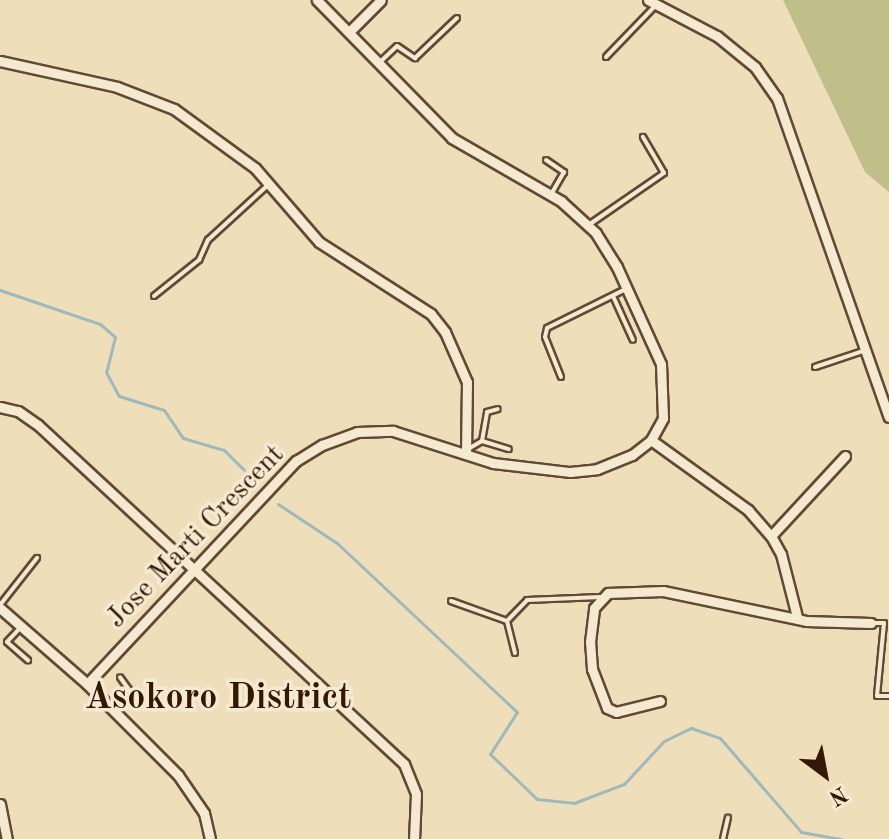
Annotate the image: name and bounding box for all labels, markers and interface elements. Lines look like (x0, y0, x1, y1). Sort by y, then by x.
street label: Jose Marti Crescent (100, 439, 292, 635)
district label: Asokoro District (85, 678, 351, 722)
north arrow (785, 735, 865, 815)
text: N (825, 782, 851, 809)

